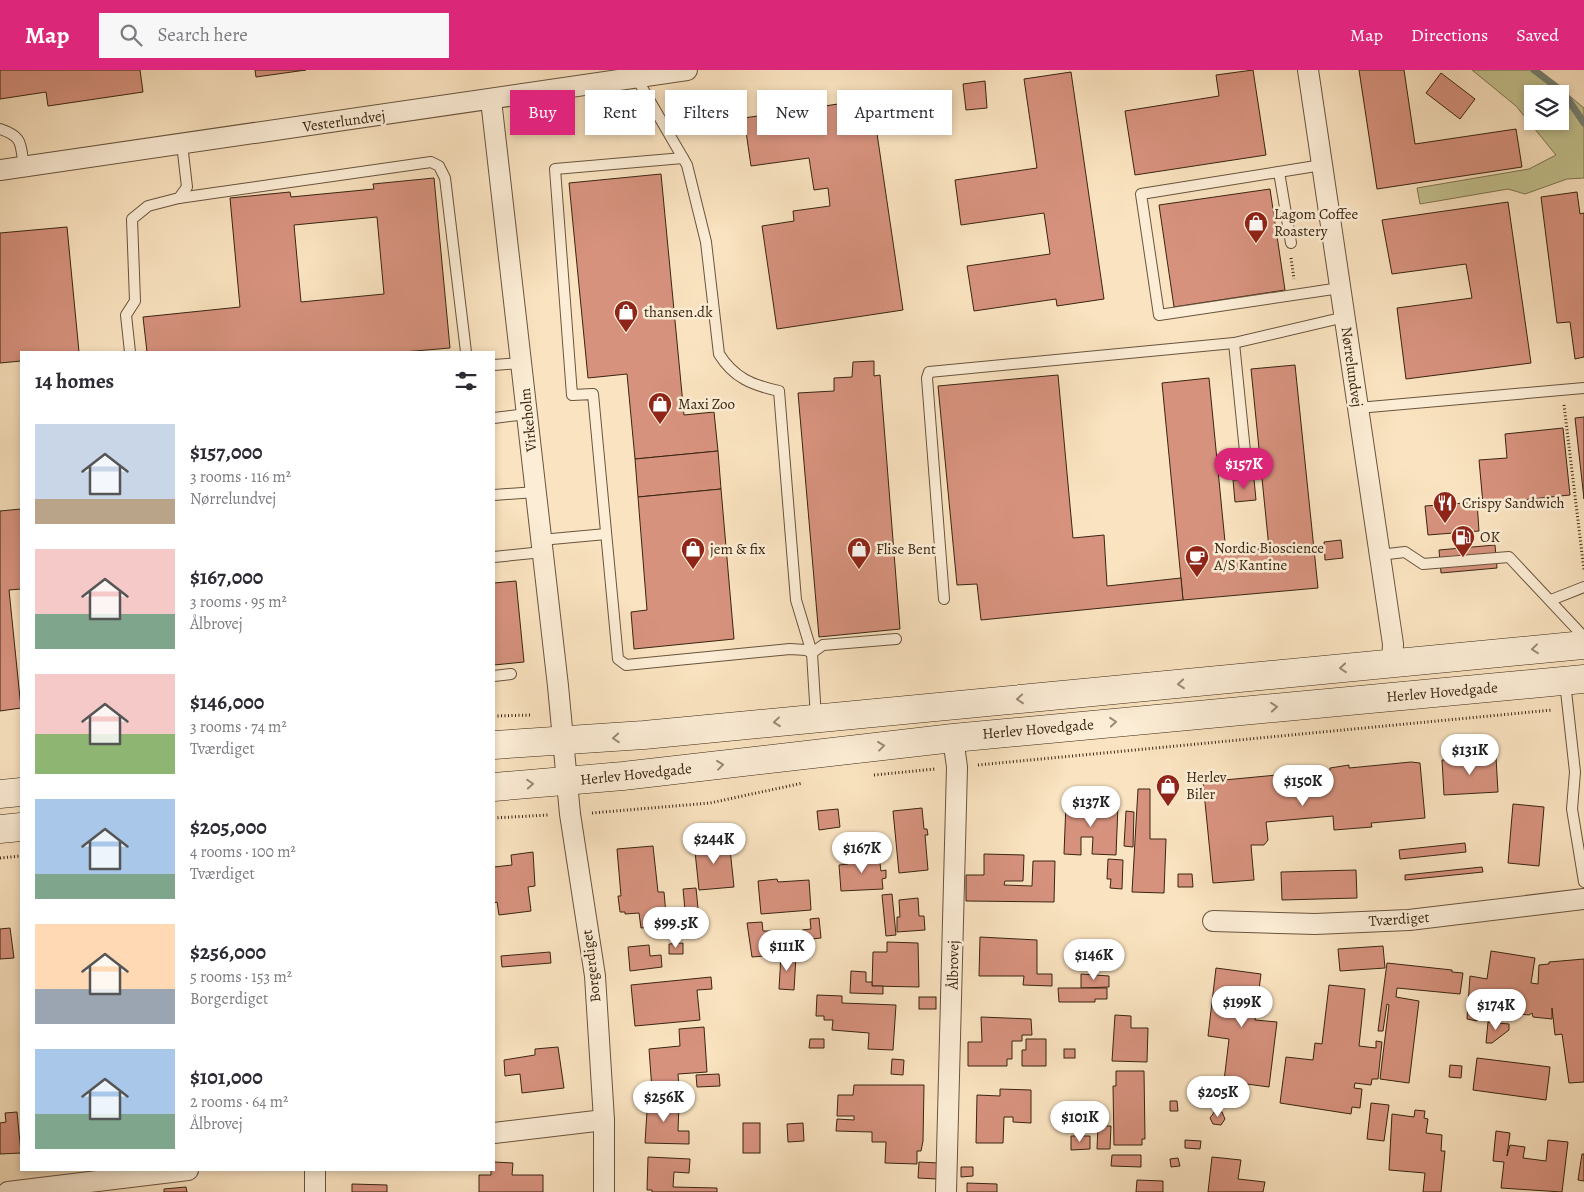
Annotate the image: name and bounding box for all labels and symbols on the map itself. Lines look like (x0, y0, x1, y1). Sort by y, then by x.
street label: Vesterlundvej (300, 105, 387, 137)
place label: Lagom Coffee Roastery (1274, 204, 1358, 241)
shop icon: Lagom Coffee Roastery (1243, 210, 1269, 244)
shop icon: thansen.dk (613, 299, 639, 333)
place label: thansen.dk (644, 302, 713, 322)
street label: Nørrelundvej (1336, 326, 1368, 408)
street label: Virkeholm (515, 387, 541, 454)
shop icon: Maxi Zoo (647, 391, 673, 425)
place label: Maxi Zoo (678, 394, 735, 414)
pin: $157K (1209, 448, 1279, 490)
restaurant icon: Crispy Sandwich (1432, 490, 1458, 524)
place label: Crispy Sandwich (1462, 493, 1565, 513)
fuel station icon: OK (1450, 524, 1476, 558)
place label: OK (1480, 527, 1500, 547)
shop icon: jem & fix (680, 536, 706, 570)
shop icon: Flise Bent (846, 536, 872, 570)
place label: Nordic Bioscience A/S Kantine (1213, 538, 1324, 575)
place label: jem & fix (710, 539, 765, 559)
place label: Flise Bent (876, 539, 936, 559)
cafe icon: Nordic Bioscience A/S Kantine (1184, 544, 1210, 578)
one-way arrow (1531, 644, 1539, 655)
one-way arrow (1339, 663, 1347, 674)
street label: Herlev Hovedgade (1385, 677, 1499, 707)
one-way arrow (1177, 678, 1185, 689)
one-way arrow (1015, 693, 1023, 704)
one-way arrow (1271, 702, 1279, 713)
street label: Herlev Hovedgade (981, 714, 1095, 744)
one-way arrow (773, 716, 781, 727)
one-way arrow (1109, 717, 1117, 728)
one-way arrow (611, 732, 619, 743)
pin: $131K (1435, 734, 1505, 776)
one-way arrow (878, 741, 886, 752)
street label: Herlev Hovedgade (579, 758, 693, 790)
one-way arrow (716, 760, 724, 771)
pin: $150K (1268, 764, 1338, 807)
place label: Herlev Biler (1186, 767, 1227, 804)
shop icon: Herlev Biler (1155, 773, 1181, 807)
one-way arrow (527, 779, 535, 790)
pin: $137K (1056, 786, 1126, 828)
pin: $244K (679, 822, 749, 865)
pin: $167K (827, 832, 897, 874)
pin: $99.5K (635, 906, 717, 949)
street label: Tværdiget (1368, 907, 1430, 931)
street label: Borgerdiget (577, 928, 605, 1004)
pin: $111K (752, 930, 822, 972)
pin: $146K (1059, 938, 1129, 981)
street label: Ålbrovej (943, 940, 963, 991)
pin: $199K (1207, 986, 1277, 1028)
pin: $174K (1461, 988, 1531, 1031)
pin: $205K (1183, 1076, 1253, 1118)
pin: $256K (629, 1080, 699, 1123)
pin: $101K (1045, 1100, 1115, 1143)

